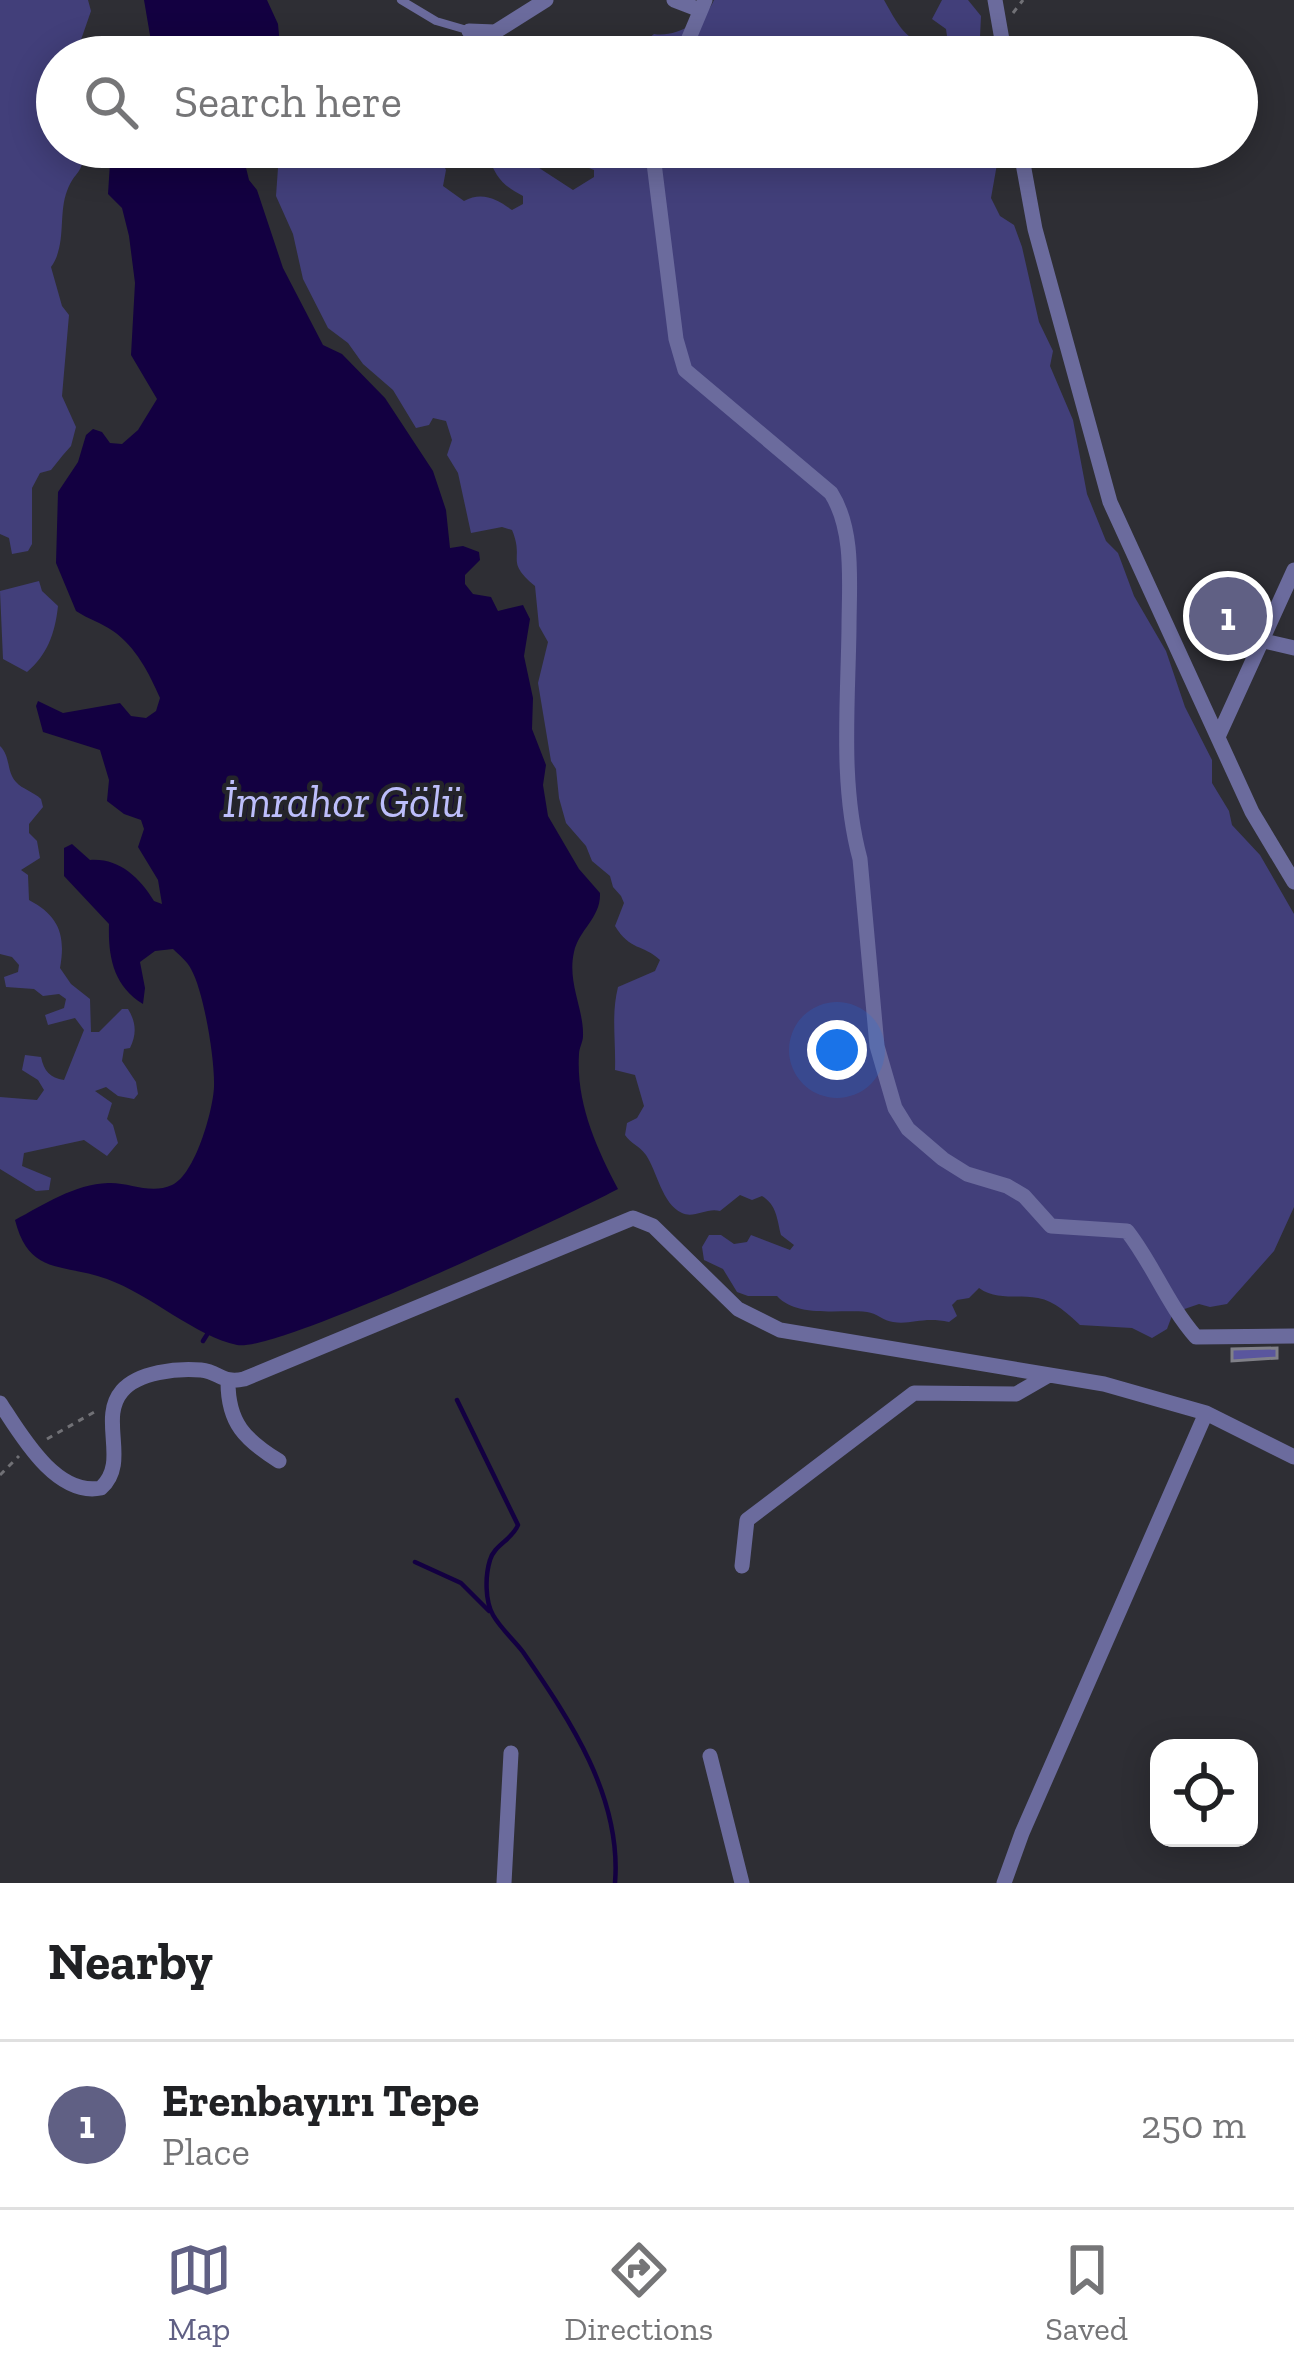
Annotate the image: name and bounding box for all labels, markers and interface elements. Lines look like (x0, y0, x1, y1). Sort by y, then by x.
search box (36, 36, 1258, 168)
icon: search (78, 69, 144, 135)
text: Search here (174, 75, 402, 129)
pin: 1 (1189, 571, 1267, 661)
water label: İmrahor Gölü (223, 775, 465, 829)
your location (807, 1020, 867, 1080)
map controls (1150, 1739, 1258, 1847)
button: locate (1150, 1739, 1258, 1847)
text: Nearby (48, 1931, 213, 1992)
text: Erenbayırı Tepe (162, 2074, 479, 2128)
text: 1 (79, 2101, 95, 2148)
text: 250 m (1141, 2101, 1246, 2148)
text: Place (162, 2128, 250, 2175)
tab: Map (166, 2237, 232, 2348)
tab: Directions (564, 2237, 713, 2348)
tab: Saved (1045, 2237, 1128, 2348)

